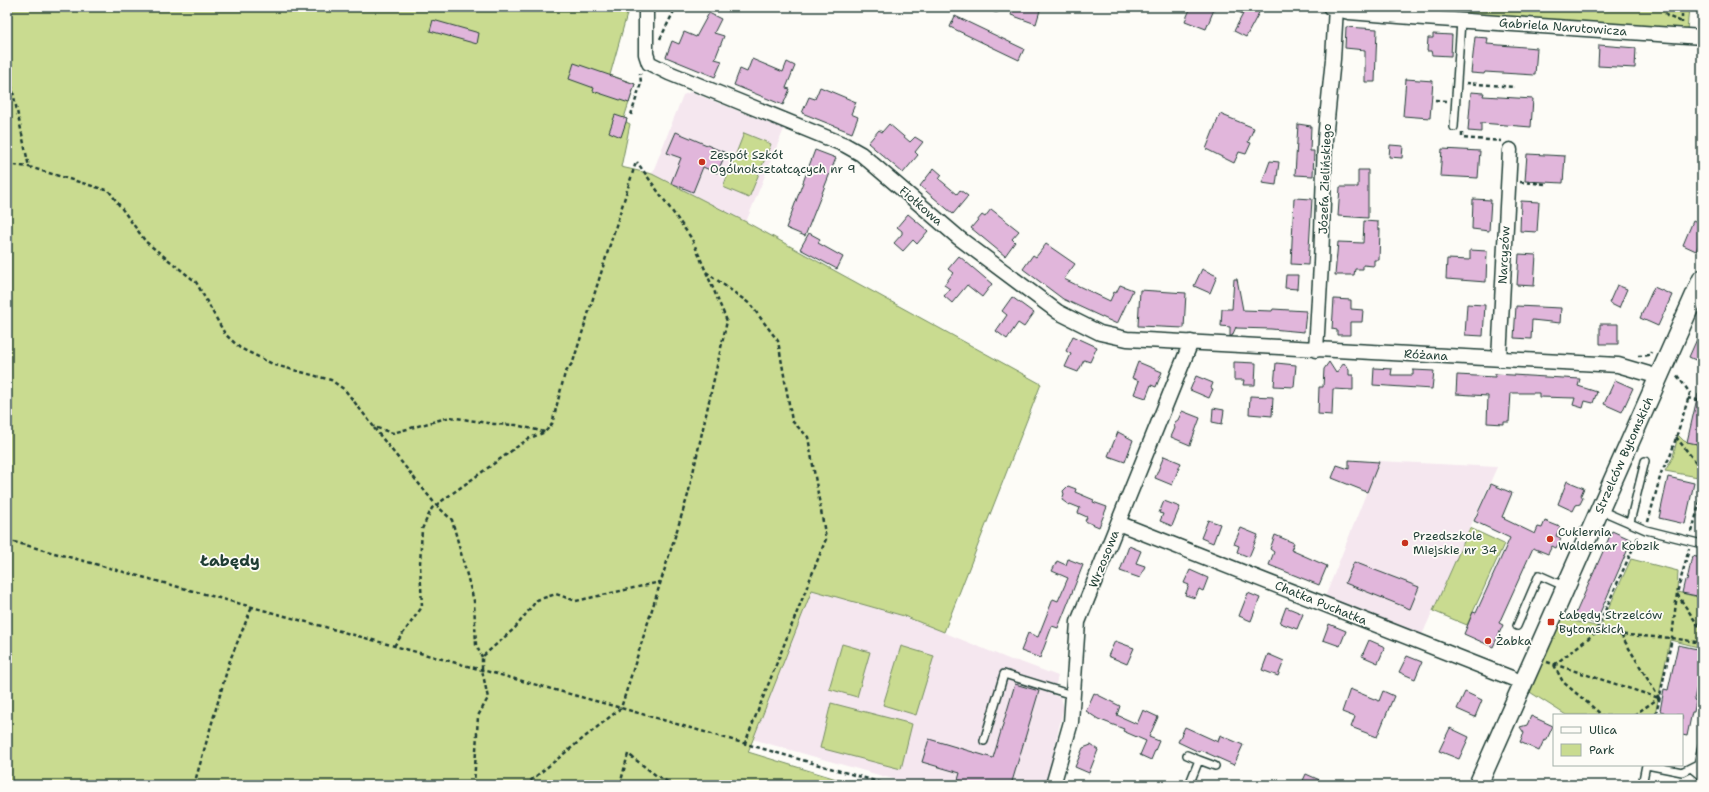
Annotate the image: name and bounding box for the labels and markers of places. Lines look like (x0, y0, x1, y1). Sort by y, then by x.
place label: Zespół Szkół Ogólnokształcących nr 9 (710, 147, 856, 177)
marker: Zespół Szkół Ogólnokształcących nr 9 (697, 157, 707, 167)
place label: Cukiernia Waldemar Kobzik (1558, 524, 1660, 554)
place label: Przedszkole Miejskie nr 34 (1413, 528, 1497, 558)
marker: Cukiernia Waldemar Kobzik (1545, 534, 1555, 544)
marker: Przedszkole Miejskie nr 34 (1400, 538, 1410, 548)
place label: Łabędy Strzelców Bytomskich (1558, 607, 1663, 637)
marker: Łabędy Strzelców Bytomskich (1546, 617, 1556, 627)
place label: Żabka (1496, 633, 1532, 649)
marker: Żabka (1483, 636, 1493, 646)

